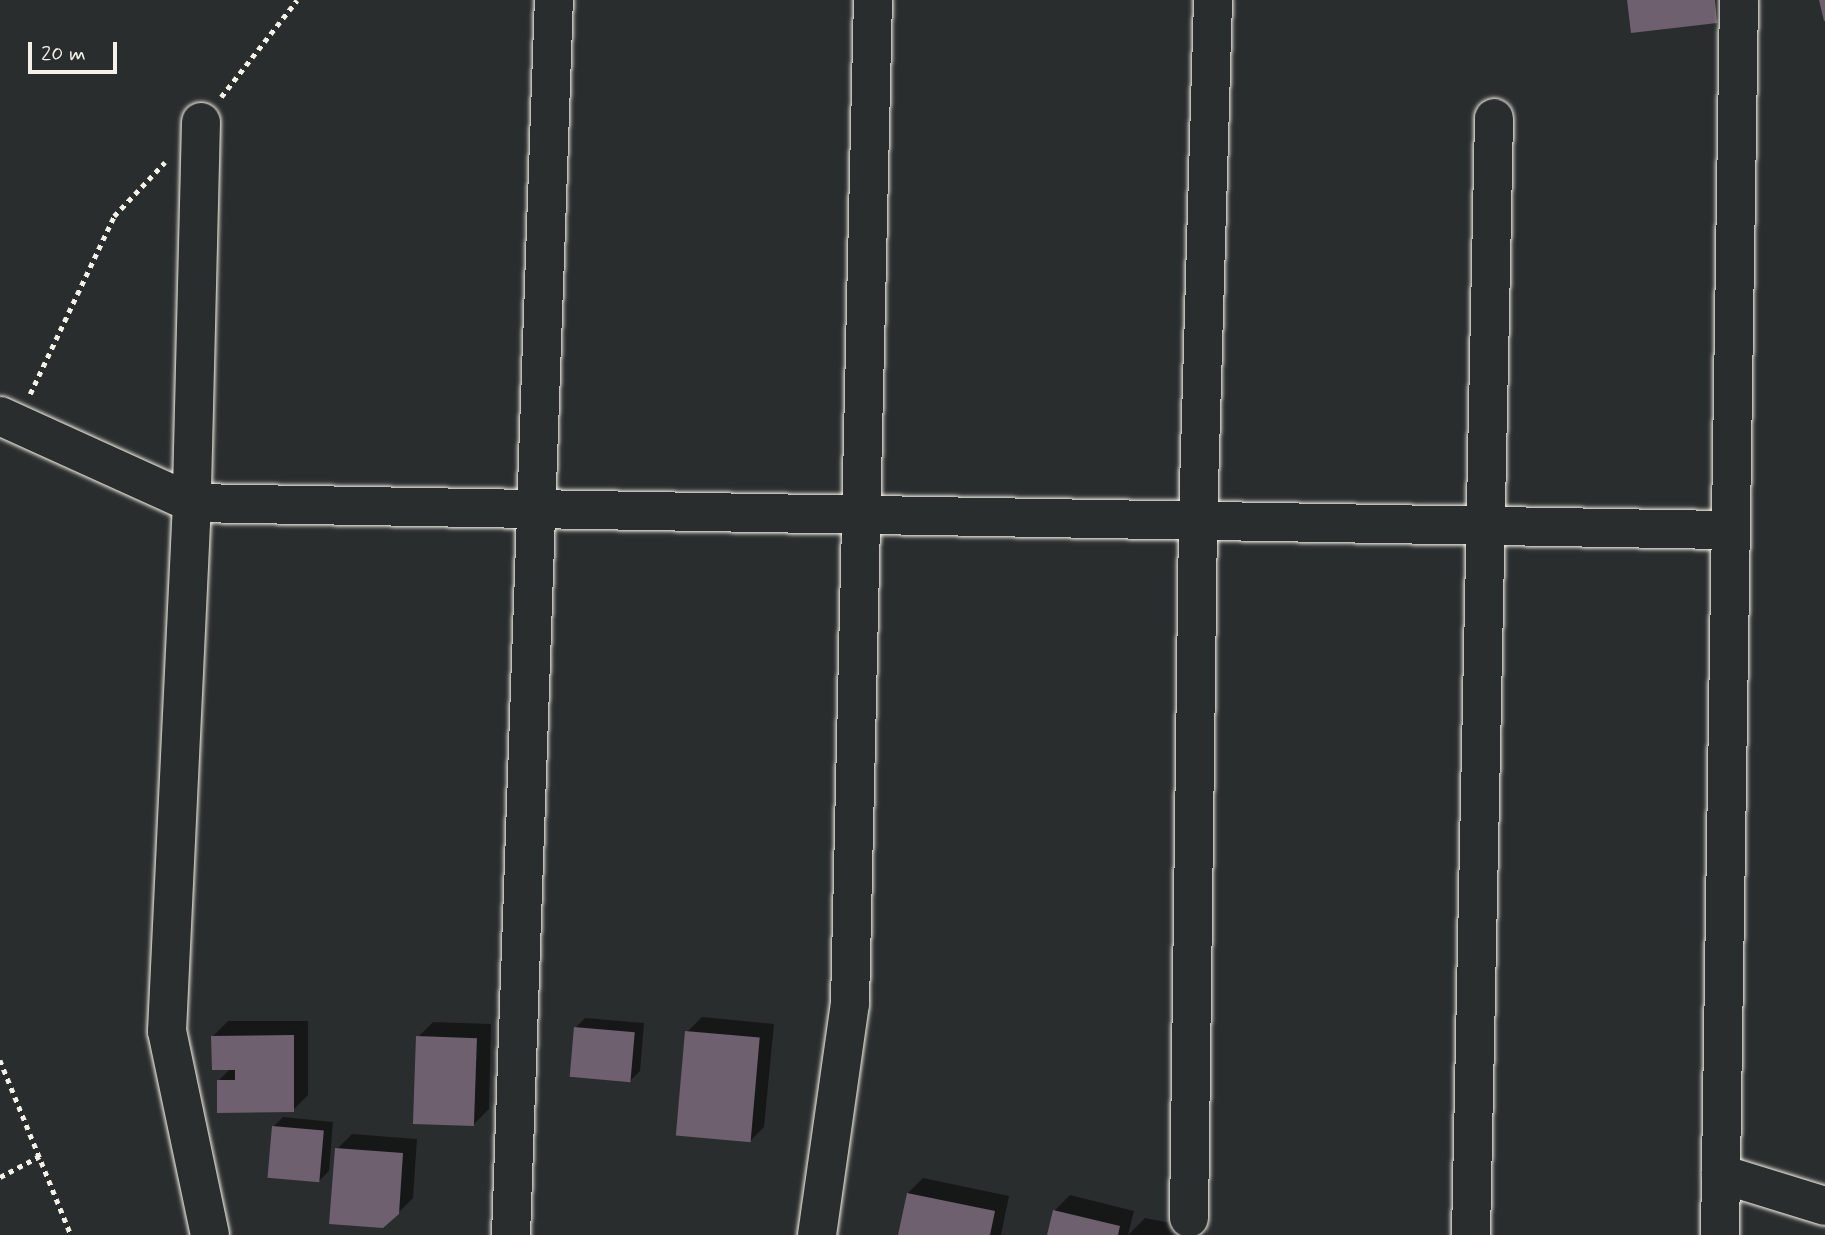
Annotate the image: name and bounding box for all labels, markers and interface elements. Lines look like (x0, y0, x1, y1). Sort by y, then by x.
scale bar (32, 28, 121, 72)
text: 20 m (41, 40, 86, 68)

